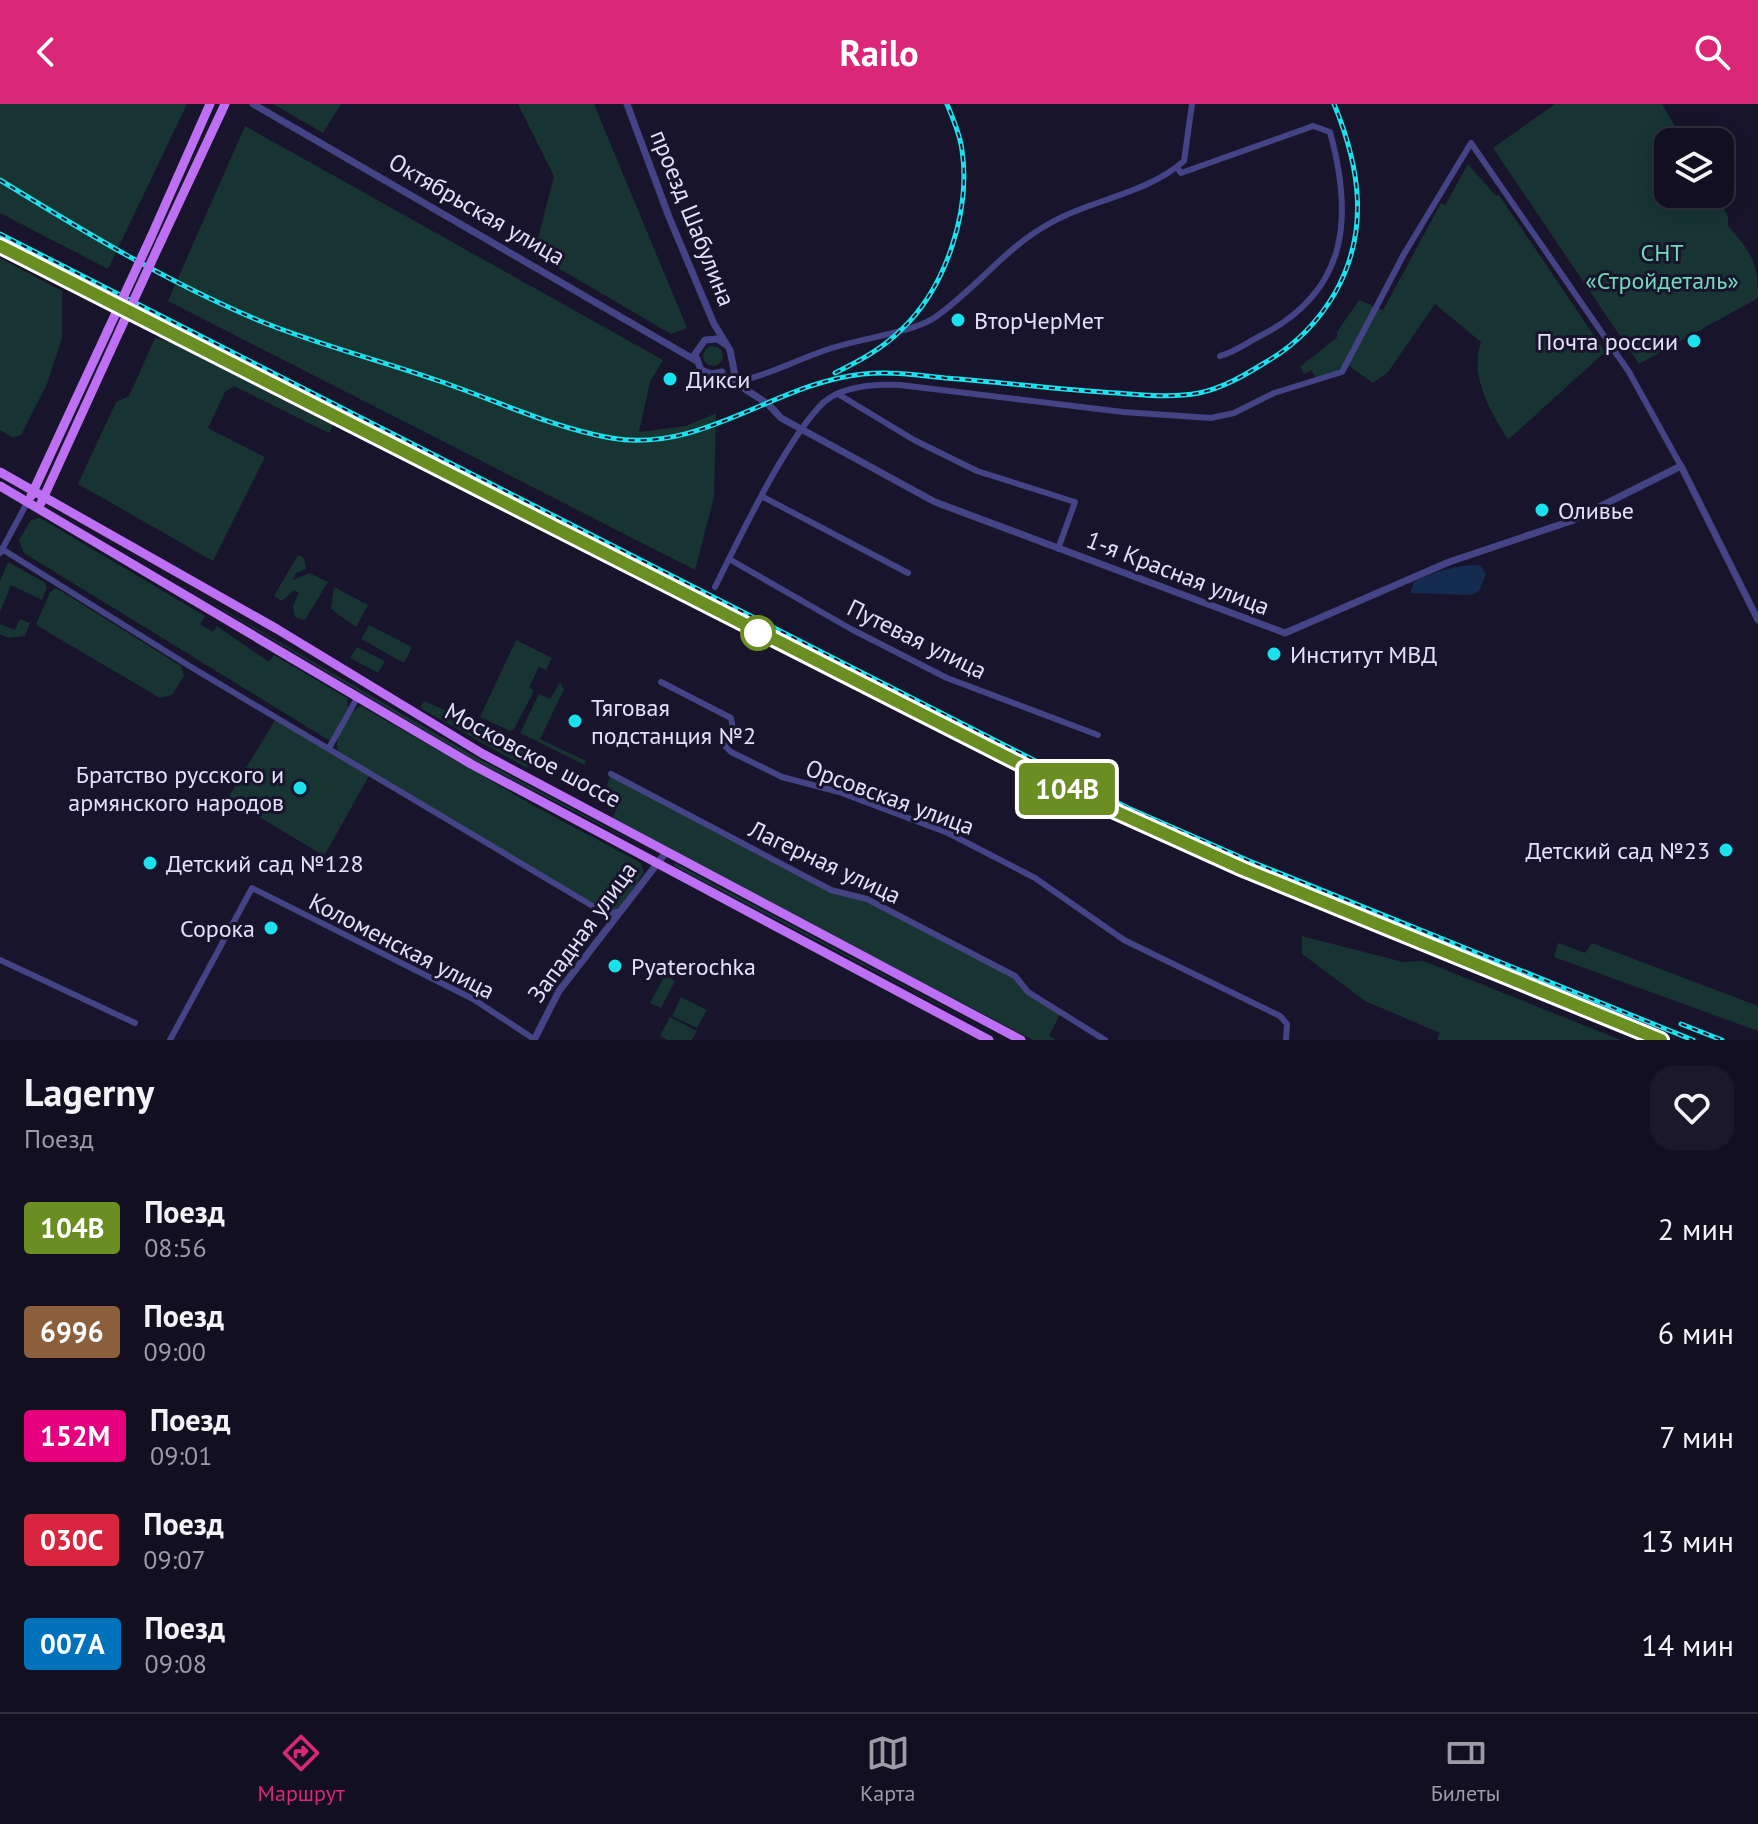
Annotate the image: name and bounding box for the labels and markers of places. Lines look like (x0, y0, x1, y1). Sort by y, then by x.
place label: ВторЧерМет (974, 305, 1104, 336)
marker: ВторЧерМет (949, 311, 967, 329)
place label: Почта россии (1537, 326, 1678, 357)
marker: Почта россии (1685, 332, 1703, 350)
place label: Дикси (686, 364, 750, 395)
marker: Дикси (661, 370, 679, 388)
place label: Оливье (1558, 495, 1634, 526)
marker: Оливье (1533, 501, 1551, 519)
unlabelled marker (741, 616, 775, 650)
place label: Институт МВД (1290, 639, 1437, 670)
marker: Институт МВД (1265, 645, 1283, 663)
place label: Тяговая подстанция №2 (591, 692, 756, 751)
marker: Тяговая подстанция №2 (566, 712, 584, 730)
place label: Братство русского и армянского народов (68, 759, 284, 818)
marker: Братство русского и армянского народов (291, 779, 309, 797)
place label: Детский сад №23 (1525, 835, 1710, 866)
marker: Детский сад №23 (1717, 841, 1735, 859)
place label: Детский сад №128 (166, 848, 364, 879)
marker: Детский сад №128 (141, 854, 159, 872)
place label: Сорока (180, 913, 255, 944)
marker: Сорока (262, 919, 280, 937)
place label: Pyaterochka (631, 951, 756, 982)
marker: Pyaterochka (606, 957, 624, 975)

